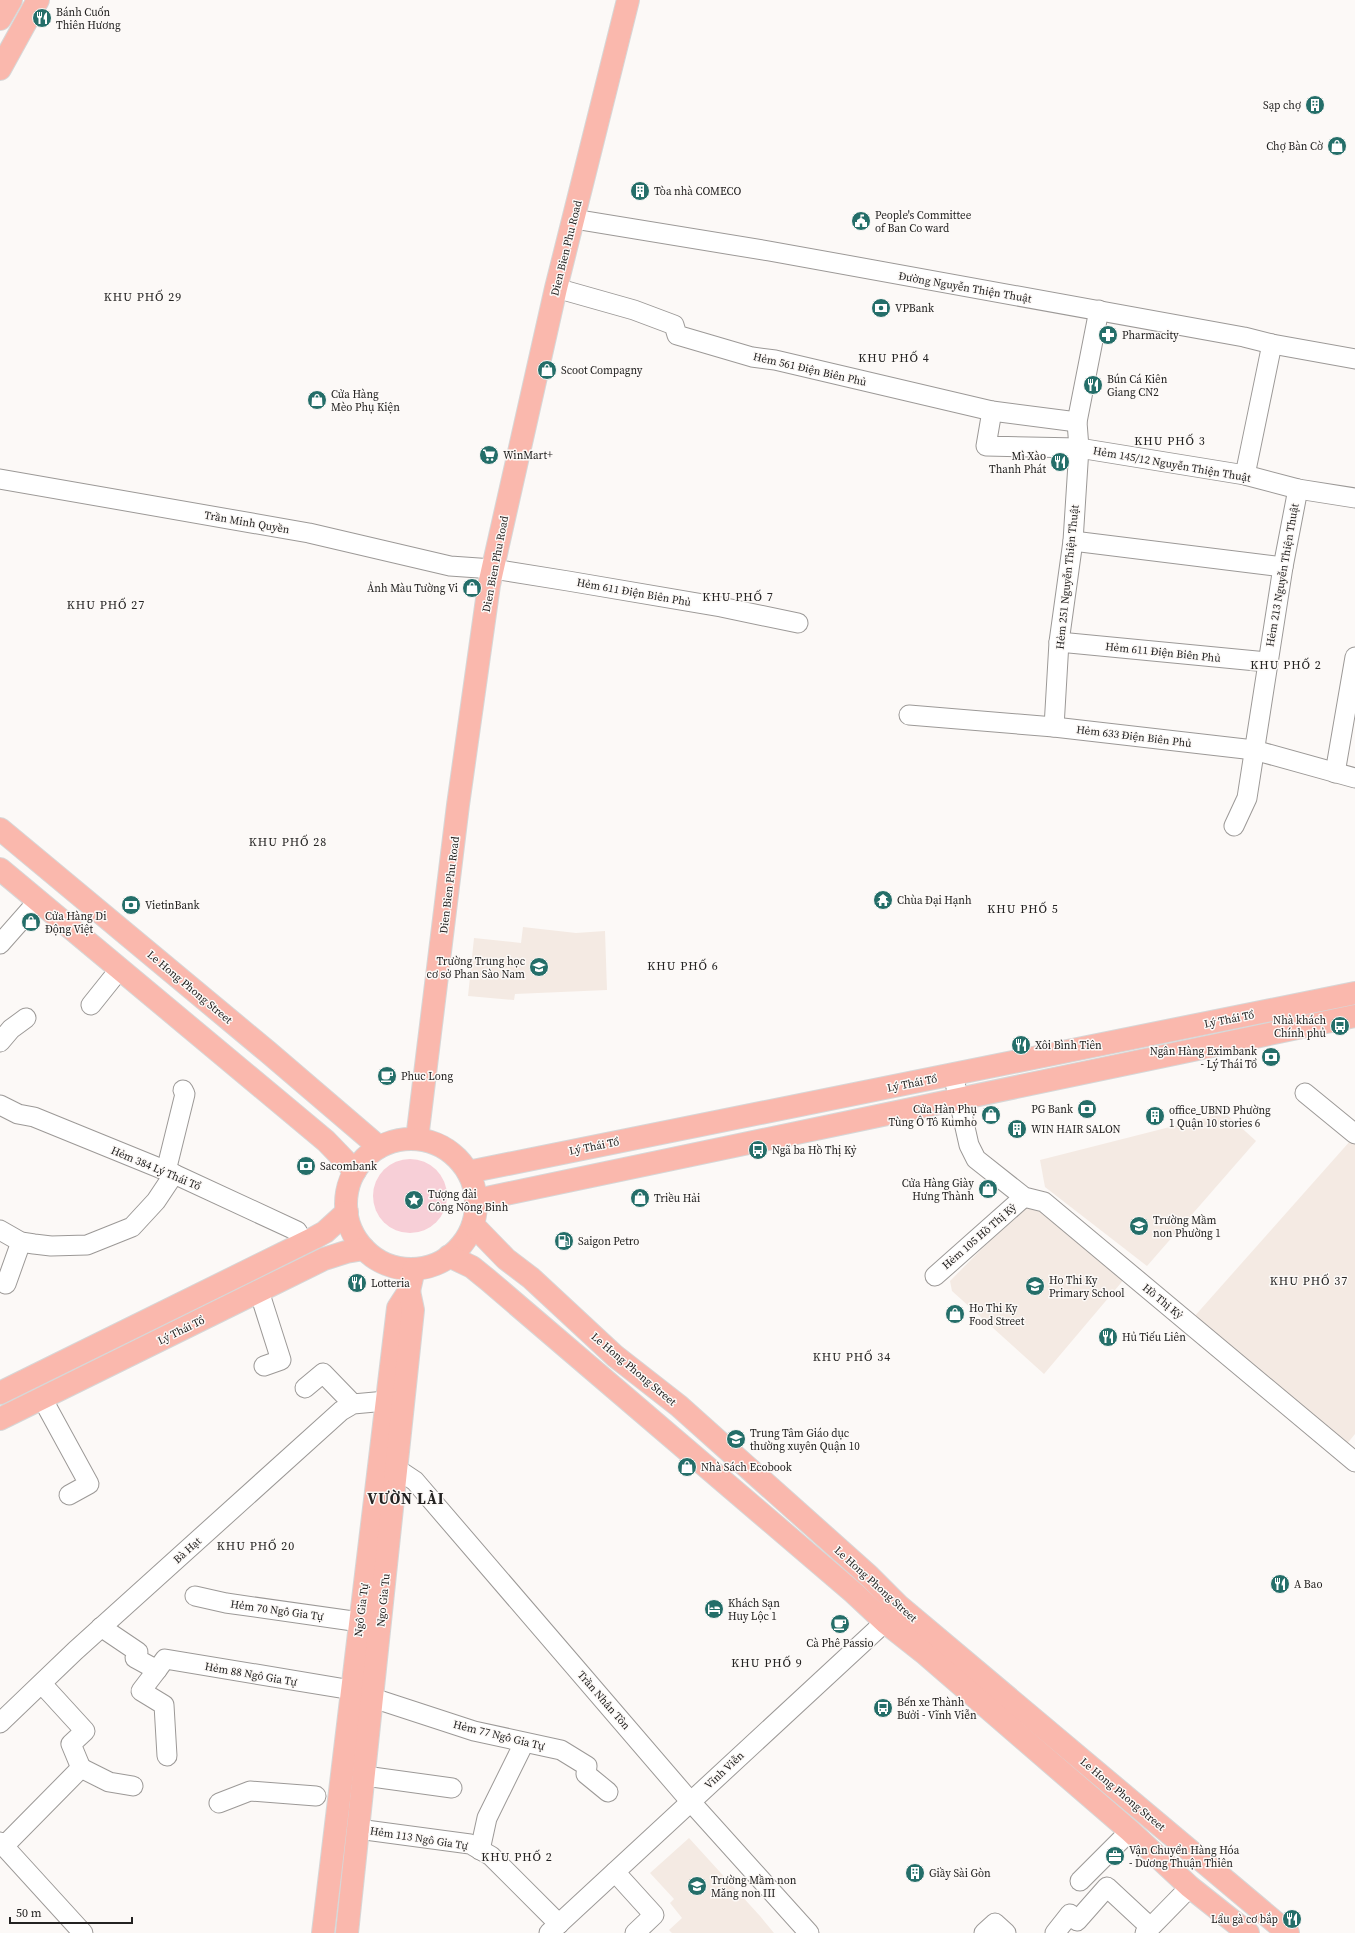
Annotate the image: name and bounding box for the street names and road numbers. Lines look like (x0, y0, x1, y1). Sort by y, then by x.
street label: Dien Bien Phu Road (547, 198, 586, 297)
street label: Đường Nguyễn Thiện Thuật (897, 268, 1033, 307)
street label: Hẻm 561 Ðiện Biên Phủ (752, 349, 869, 390)
street label: Hẻm 145/12 Nguyễn Thiện Thuật (1092, 443, 1252, 486)
street label: Hẻm 213 Nguyễn Thiện Thuật (1262, 502, 1303, 648)
street label: Hẻm 251 Nguyễn Thiện Thuật (1052, 504, 1083, 650)
street label: Trần Minh Quyền (203, 508, 291, 537)
street label: Dien Bien Phu Road (479, 514, 512, 614)
street label: Hẻm 611 Điện Biên Phủ (575, 575, 693, 610)
street label: Hẻm 611 Ðiện Biên Phủ (1104, 639, 1222, 666)
street label: Hẻm 633 Ðiện Biên Phủ (1075, 722, 1193, 751)
street label: Dien Bien Phu Road (436, 835, 463, 935)
street label: Le Hong Phong Street (144, 947, 236, 1028)
street label: Lý Thái Tổ (1203, 1007, 1255, 1032)
street label: Lý Thái Tổ (886, 1071, 938, 1096)
street label: Lý Thái Tổ (568, 1134, 620, 1159)
street label: Hẻm 384 Lý Thái Tổ (109, 1143, 203, 1194)
street label: Hẻm 105 Hồ Thị Kỷ (939, 1200, 1020, 1273)
street label: Hồ Thị Kỷ (1139, 1280, 1186, 1323)
street label: Lý Thái Tổ (155, 1313, 207, 1348)
street label: Le Hong Phong Street (588, 1329, 680, 1410)
street label: Bà Hạt (170, 1534, 205, 1567)
street label: Le Hong Phong Street (831, 1543, 921, 1626)
street label: Ngo Gia Tu (373, 1572, 394, 1627)
street label: Ngô Gia Tự (351, 1582, 372, 1638)
street label: Hẻm 70 Ngô Gia Tự (229, 1597, 325, 1625)
street label: Hẻm 88 Ngô Gia Tự (203, 1659, 299, 1690)
street label: Trần Nhân Tôn (574, 1668, 634, 1733)
street label: Hẻm 77 Ngô Gia Tự (452, 1717, 547, 1754)
street label: Vĩnh Viễn (701, 1748, 748, 1793)
street label: Le Hong Phong Street (1077, 1754, 1169, 1835)
street label: Hẻm 113 Ngô Gia Tự (369, 1823, 470, 1854)

